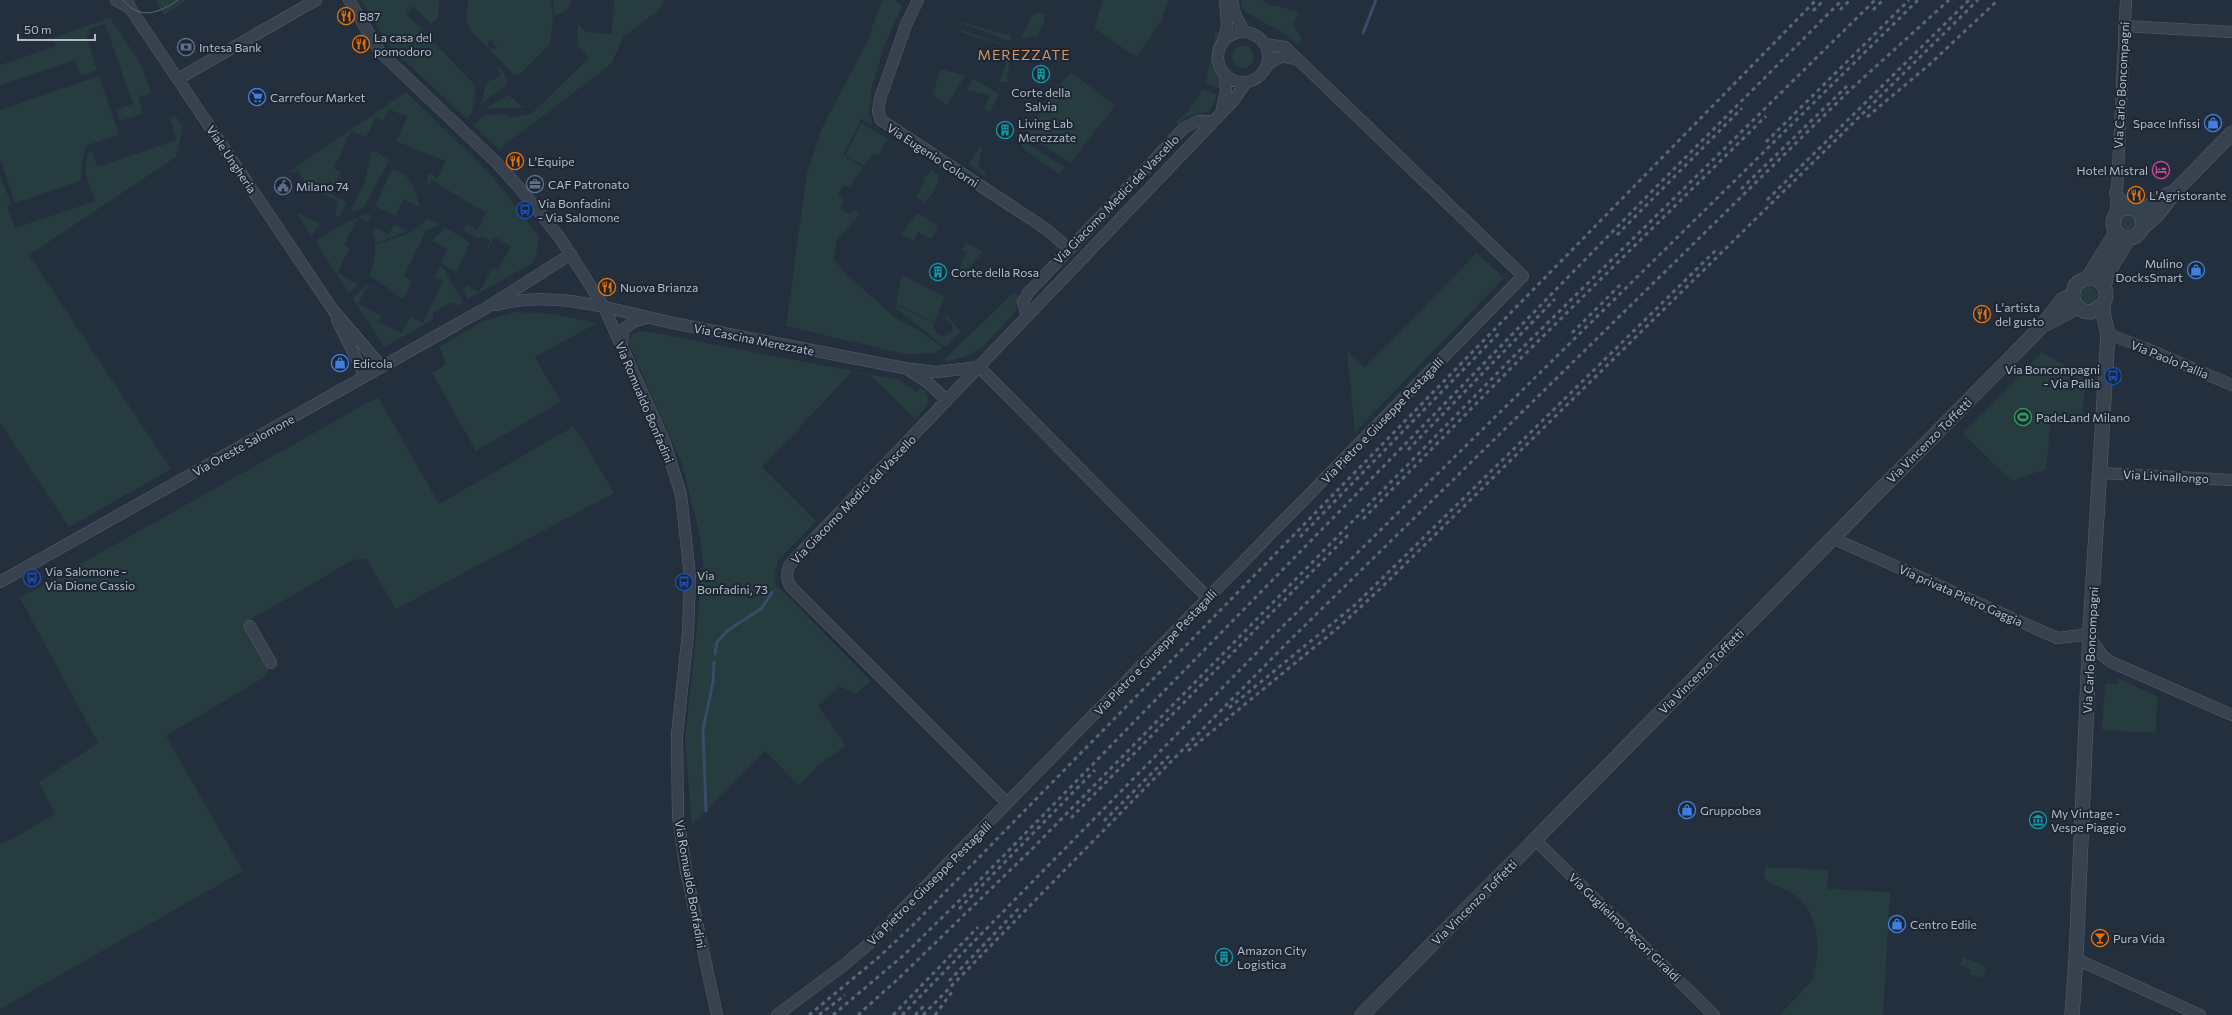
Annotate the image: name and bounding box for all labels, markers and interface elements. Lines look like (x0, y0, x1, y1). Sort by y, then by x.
restaurant icon: B87 (336, 6, 356, 26)
place label: B87 (359, 9, 380, 23)
scale bar (18, 16, 95, 42)
street label: Via Carlo Boncompagni (2111, 21, 2131, 149)
text: 50 m (24, 22, 52, 36)
place label: La casa del pomodoro (374, 30, 432, 58)
restaurant icon: La casa del pomodoro (351, 34, 371, 54)
bank icon: Intesa Bank (176, 37, 196, 57)
place label: Intesa Bank (199, 40, 262, 54)
district label: MEREZZATE (978, 46, 1070, 63)
building icon: Corte della Salvia (1031, 64, 1051, 84)
place label: Corte della Salvia (1011, 85, 1071, 113)
supermarket icon: Carrefour Market (247, 87, 267, 107)
place label: Carrefour Market (270, 90, 365, 104)
shop icon: Space Infissi (2203, 113, 2223, 133)
place label: Living Lab Merezzate (1018, 116, 1076, 144)
place label: Space Infissi (2133, 116, 2200, 130)
street label: Via Eugenio Colorni (885, 120, 981, 190)
building icon: Living Lab Merezzate (995, 120, 1015, 140)
street label: Viale Ungheria (204, 122, 260, 196)
street label: Via Giacomo Medici del Vascello (1051, 132, 1181, 266)
restaurant icon: L'Equipe (505, 151, 525, 171)
place label: L'Equipe (528, 154, 575, 168)
hotel icon: Hotel Mistral (2151, 160, 2171, 180)
place label: Hotel Mistral (2076, 163, 2148, 177)
office icon: CAF Patronato (525, 174, 545, 194)
public building icon: Milano 74 (273, 176, 293, 196)
place label: CAF Patronato (548, 177, 629, 191)
place label: Milano 74 (296, 179, 349, 193)
restaurant icon: L'Agristorante (2126, 185, 2146, 205)
place label: L'Agristorante (2149, 188, 2226, 202)
place label: Via Bonfadini - Via Salomone (538, 196, 620, 224)
bus stop icon: Via Bonfadini - Via Salomone (515, 200, 535, 220)
place label: Mulino DocksSmart (2116, 256, 2183, 284)
shop icon: Mulino DocksSmart (2186, 260, 2206, 280)
building icon: Corte della Rosa (928, 262, 948, 282)
place label: Corte della Rosa (951, 265, 1039, 279)
restaurant icon: Nuova Brianza (597, 277, 617, 297)
place label: Nuova Brianza (620, 280, 698, 294)
place label: L'artista del gusto (1995, 300, 2044, 328)
restaurant icon: L'artista del gusto (1972, 304, 1992, 324)
street label: Via Cascina Merezzate (693, 320, 815, 358)
street label: Via Paolo Pallia (2129, 337, 2211, 381)
street label: Via Romualdo Bonfadini (613, 339, 677, 465)
shop icon: Edicola (330, 353, 350, 373)
street label: Via Pietro e Giuseppe Pestagalli (1318, 354, 1446, 486)
place label: Edicola (353, 356, 393, 370)
place label: Via Boncompagni - Via Pallia (2005, 362, 2100, 390)
bus stop icon: Via Boncompagni - Via Pallia (2103, 366, 2123, 386)
street label: Via Vincenzo Toffetti (1884, 395, 1974, 485)
sports icon: PadeLand Milano (2013, 407, 2033, 427)
place label: PadeLand Milano (2036, 410, 2130, 424)
street label: Via Oreste Salomone (190, 411, 296, 479)
street label: Via Giacomo Medici del Vascello (788, 432, 918, 566)
street label: Via Livinallongo (2123, 467, 2209, 485)
street label: Via privata Pietro Gaggia (1897, 561, 2025, 629)
place label: Via Salomone - Via Dione Cassio (45, 564, 135, 592)
bus stop icon: Via Salomone - Via Dione Cassio (22, 568, 42, 588)
place label: Via Bonfadini, 73 (697, 568, 768, 596)
bus stop icon: Via Bonfadini, 73 (674, 572, 694, 592)
street label: Via Pietro e Giuseppe Pestagalli (1091, 586, 1219, 718)
street label: Via Carlo Boncompagni (2080, 586, 2100, 714)
street label: Via Vincenzo Toffetti (1656, 626, 1746, 716)
shop icon: Gruppobea (1677, 800, 1697, 820)
place label: Gruppobea (1700, 803, 1761, 817)
place label: My Vintage - Vespe Piaggio (2051, 806, 2126, 834)
museum icon: My Vintage - Vespe Piaggio (2028, 810, 2048, 830)
street label: Via Pietro e Giuseppe Pestagalli (864, 818, 994, 948)
street label: Via Romualdo Bonfadini (673, 819, 709, 949)
street label: Via Vincenzo Toffetti (1429, 857, 1519, 947)
street label: Via Guglielmo Pecori Giraldi (1566, 870, 1684, 984)
shop icon: Centro Edile (1887, 914, 1907, 934)
place label: Centro Edile (1910, 917, 1977, 931)
bar icon: Pura Vida (2090, 928, 2110, 948)
place label: Pura Vida (2113, 931, 2165, 945)
place label: Amazon City Logistica (1237, 943, 1307, 971)
building icon: Amazon City Logistica (1214, 947, 1234, 967)

